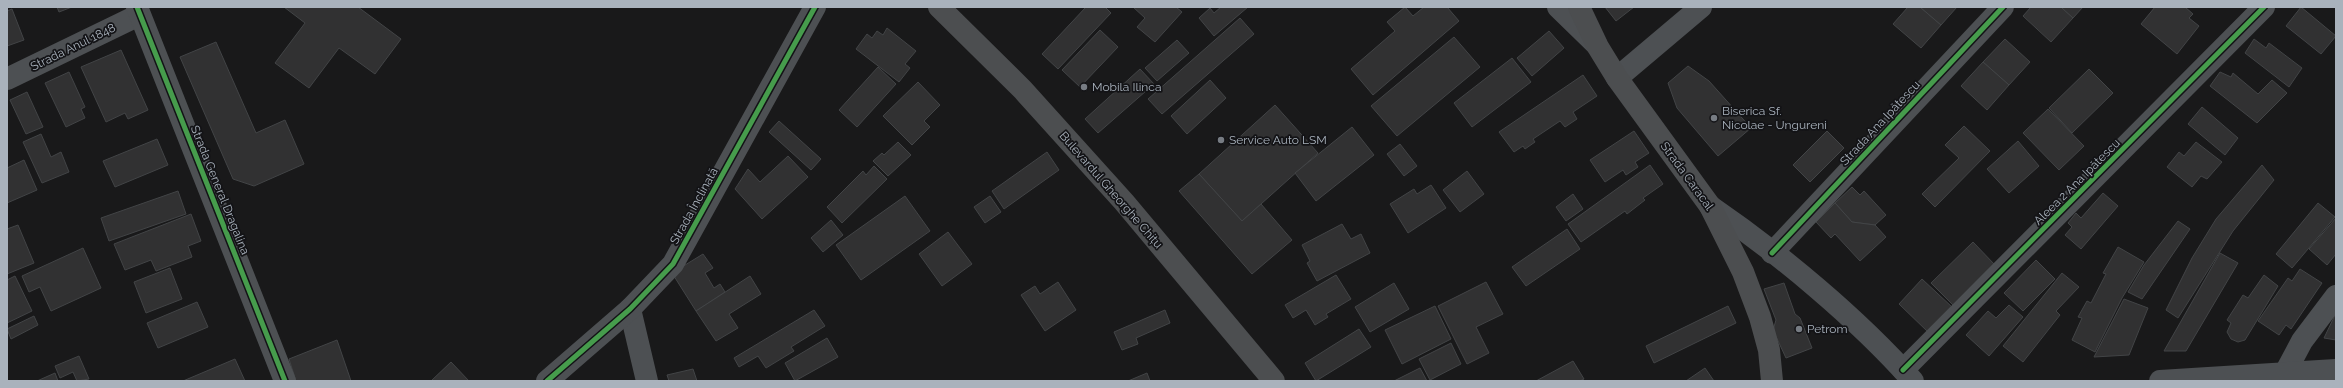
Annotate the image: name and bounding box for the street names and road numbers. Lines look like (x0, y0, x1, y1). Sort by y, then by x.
street label: Strada Anul 1848 (28, 20, 118, 74)
street label: Strada Ana Ipătescu (1837, 78, 1923, 168)
street label: Strada General Dragalina (188, 123, 252, 257)
street label: Bulevardul Gheorghe Chițu (1057, 129, 1165, 251)
street label: Aleea 2 Ana Ipătescu (2031, 136, 2123, 228)
street label: Strada Caracal (1658, 139, 1717, 213)
street label: Strada Înclinată (667, 165, 721, 247)

